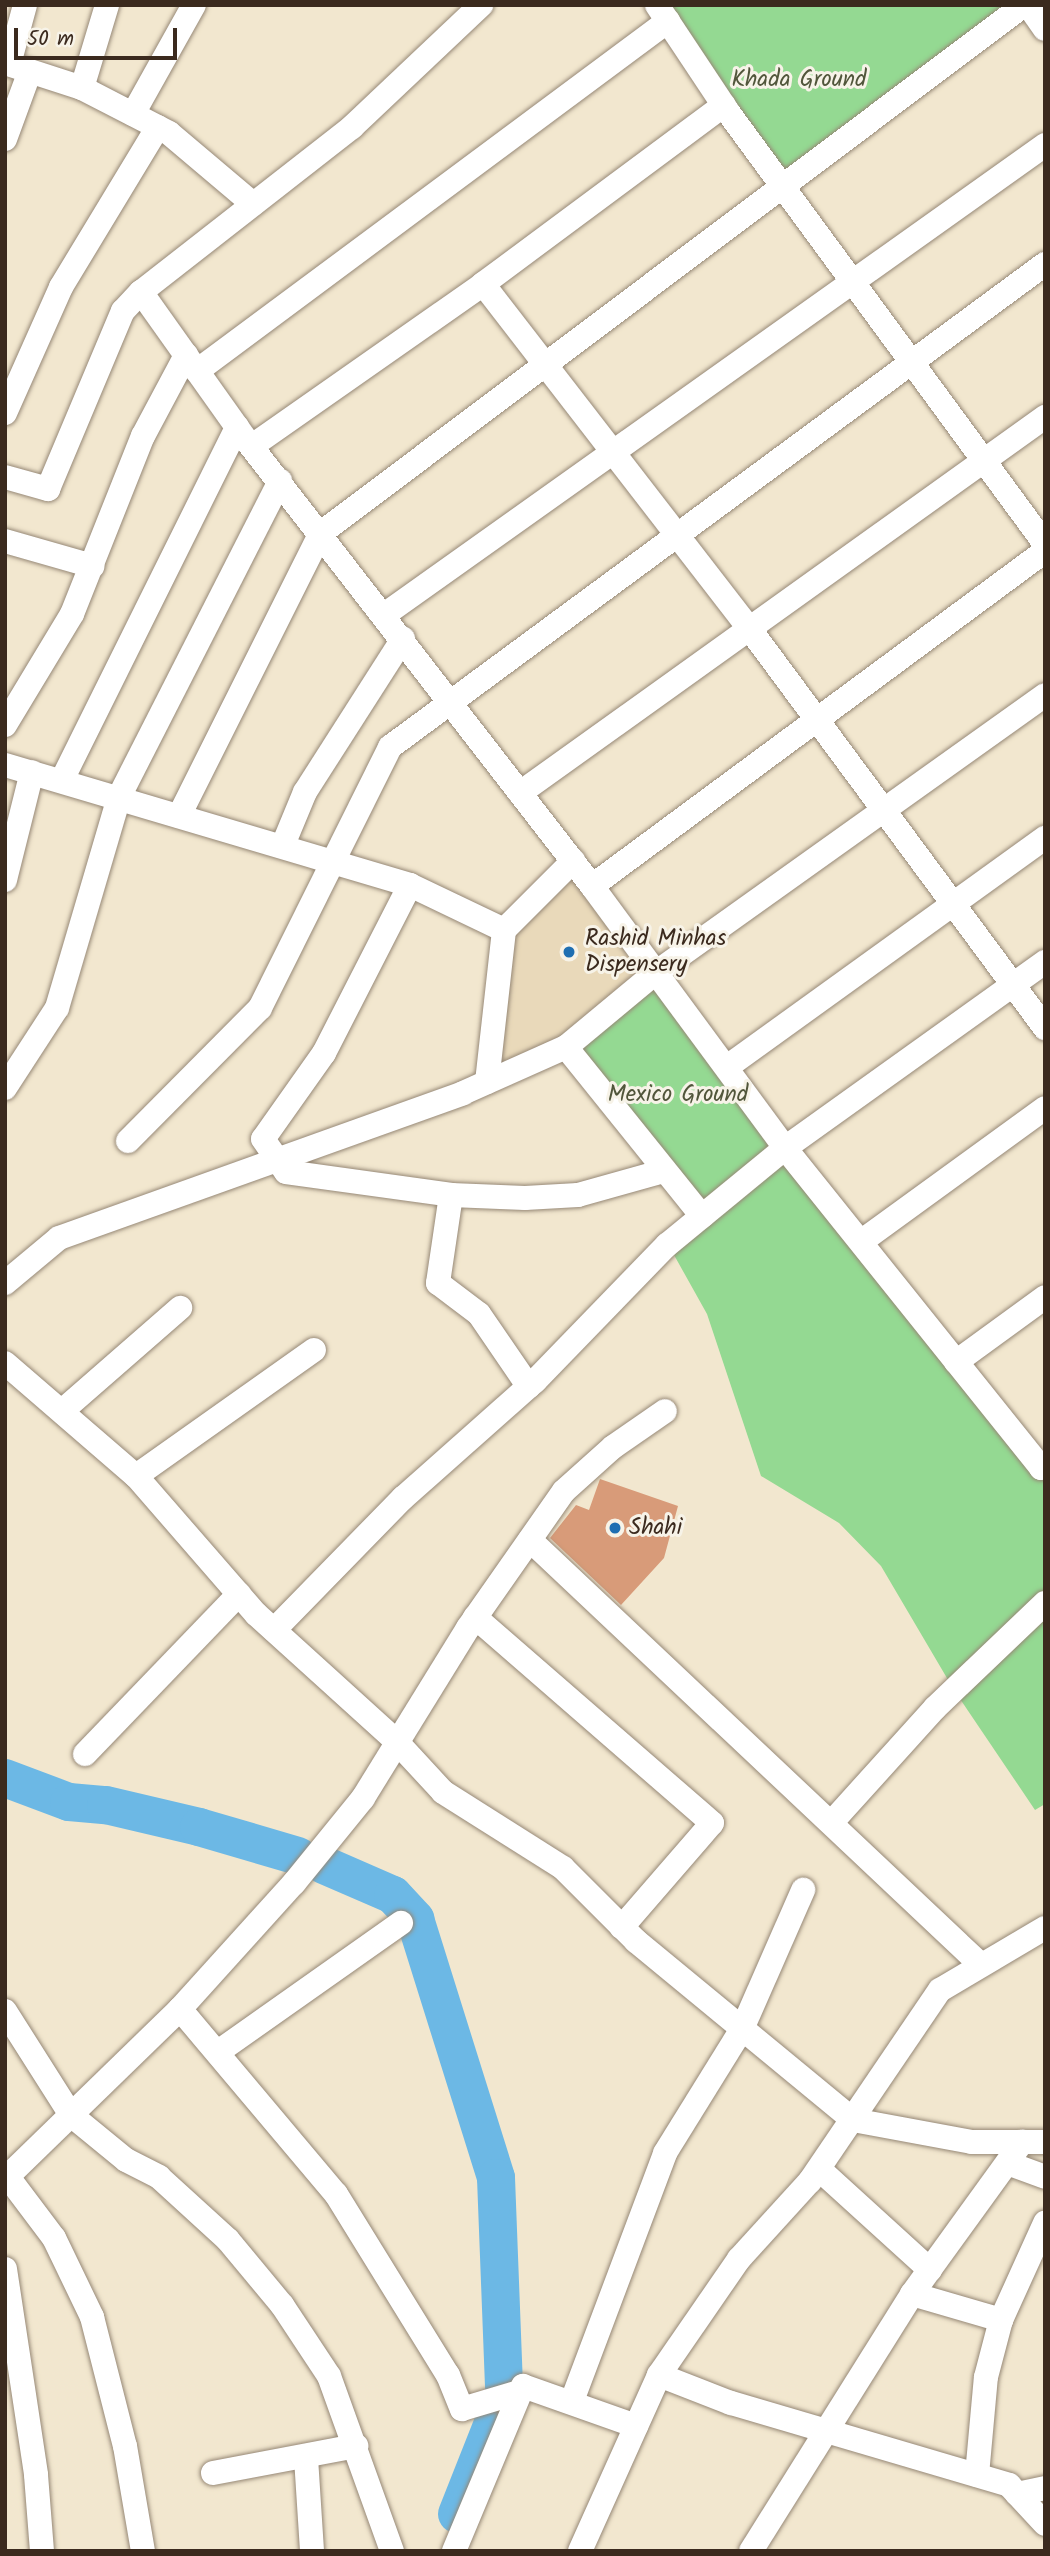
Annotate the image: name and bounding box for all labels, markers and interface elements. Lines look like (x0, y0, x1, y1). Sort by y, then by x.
scale bar (18, 14, 180, 58)
text: 50 m (27, 23, 74, 56)
park label: Khada Ground (731, 66, 867, 94)
place label: Rashid Minhas Dispensery (585, 925, 726, 979)
marker: Rashid Minhas Dispensery (559, 942, 579, 962)
park label: Mexico Ground (608, 1081, 748, 1109)
place label: Shahi (629, 1514, 682, 1542)
marker: Shahi (607, 1520, 623, 1536)

